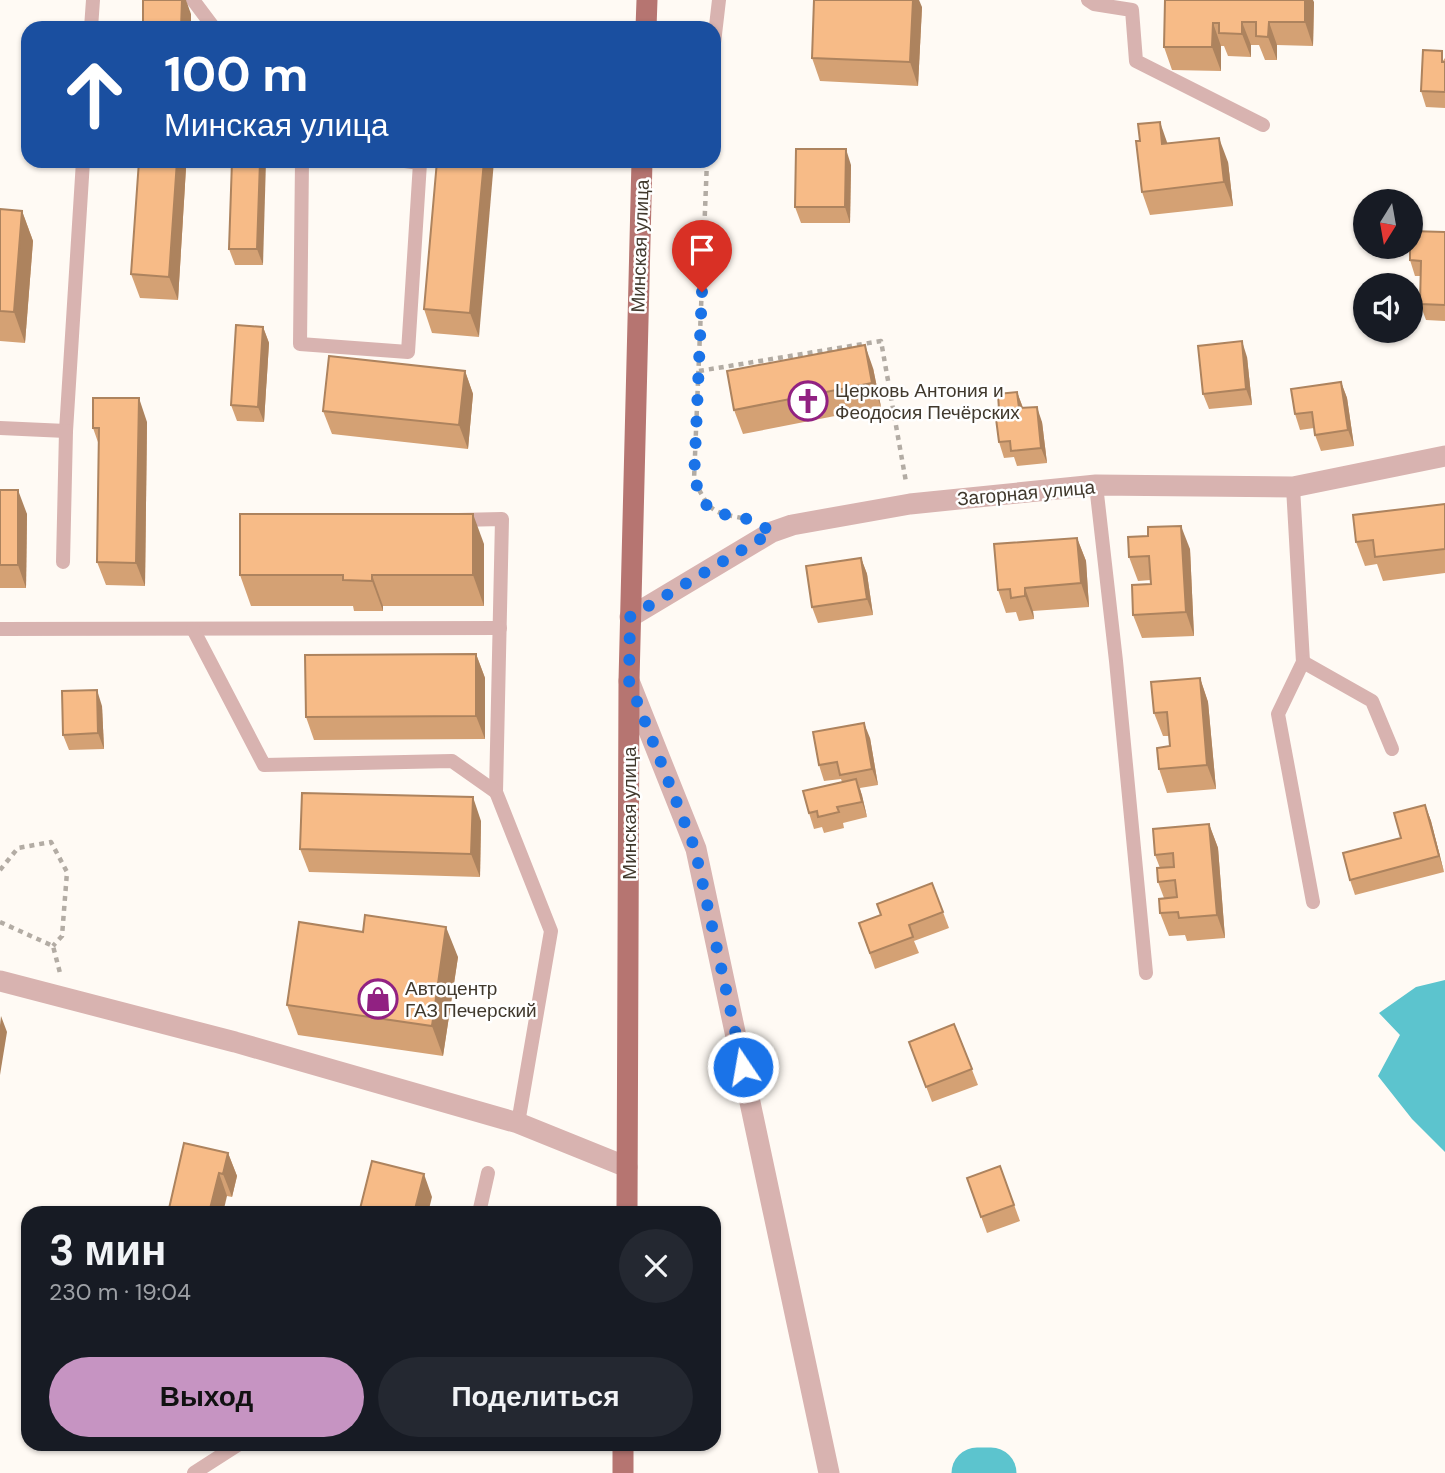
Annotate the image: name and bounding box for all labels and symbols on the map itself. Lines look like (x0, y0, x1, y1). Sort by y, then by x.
street label: Минская улица (625, 179, 655, 313)
north arrow (1353, 189, 1423, 259)
pin (672, 220, 732, 292)
place label: Церковь Антония и Феодосия Печёрских (835, 378, 1020, 425)
church icon: Церковь Антония и Феодосия Печёрских (787, 380, 829, 422)
street label: Загорная улица (956, 474, 1096, 511)
street label: Минская улица (617, 746, 642, 880)
place label: Автоцентр ГАЗ Печерский (405, 976, 537, 1023)
shop icon: Автоцентр ГАЗ Печерский (357, 978, 399, 1020)
position arrow (706, 1030, 780, 1104)

